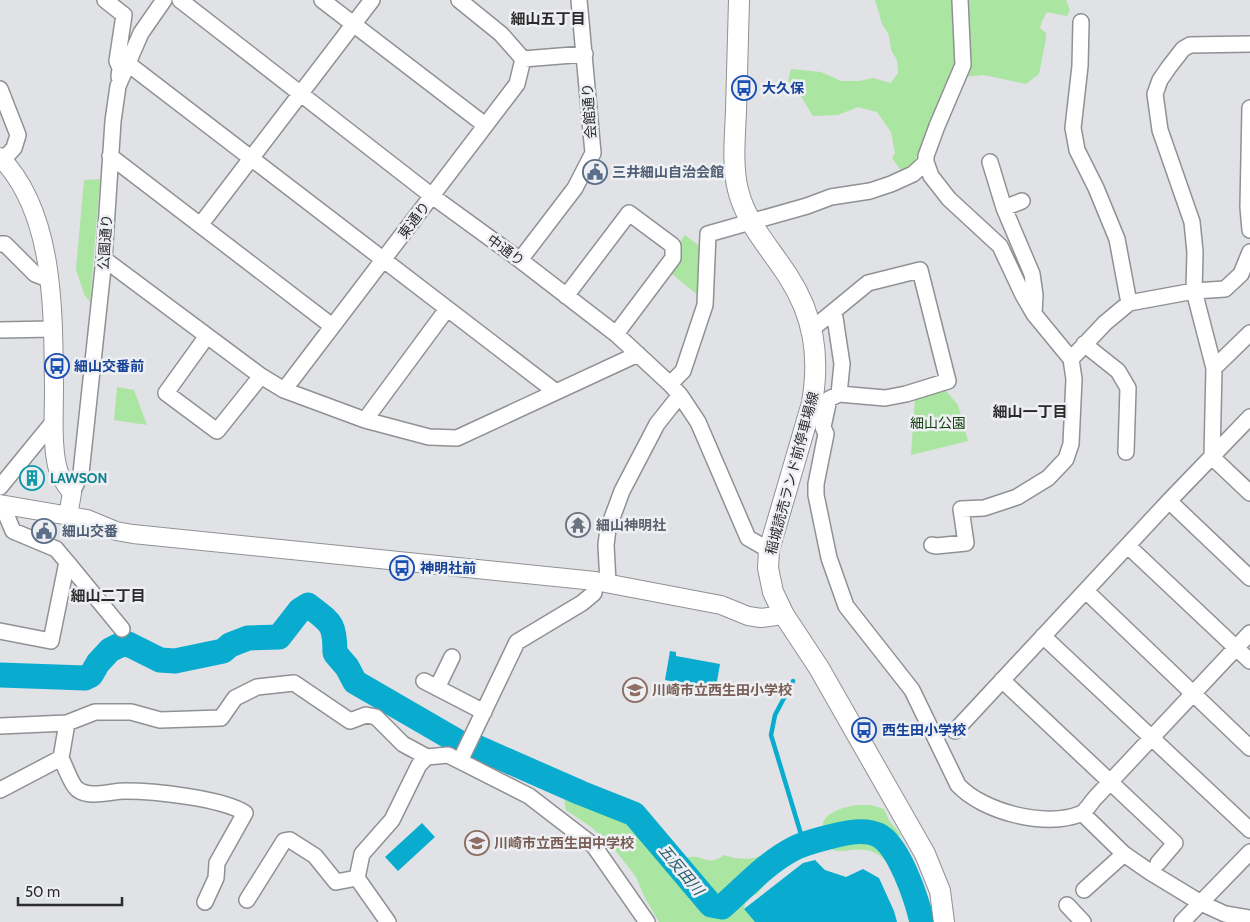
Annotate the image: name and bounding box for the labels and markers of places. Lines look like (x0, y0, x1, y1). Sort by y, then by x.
bus stop icon: 大久保 (731, 75, 757, 101)
place label: 大久保 (762, 79, 804, 97)
public building icon: 三井細山自治会館 (582, 159, 608, 185)
place label: 三井細山自治会館 (612, 163, 724, 181)
bus stop icon: 細山交番前 (44, 353, 70, 379)
place label: 細山交番前 (74, 357, 144, 375)
building icon: LAWSON (19, 465, 45, 491)
place label: LAWSON (50, 469, 107, 487)
temple icon: 細山神明社 (565, 512, 591, 538)
place label: 細山神明社 (596, 516, 666, 534)
public building icon: 細山交番 (31, 518, 57, 544)
place label: 細山交番 (62, 522, 118, 540)
bus stop icon: 神明社前 (389, 555, 415, 581)
place label: 神明社前 (420, 559, 476, 577)
school or university icon: 川崎市立西生田小学校 (622, 677, 648, 703)
place label: 川崎市立西生田小学校 (652, 681, 792, 699)
bus stop icon: 西生田小学校 (851, 717, 877, 743)
place label: 西生田小学校 (882, 721, 966, 739)
school or university icon: 川崎市立西生田中学校 (464, 830, 490, 856)
place label: 川崎市立西生田中学校 (494, 834, 634, 852)

